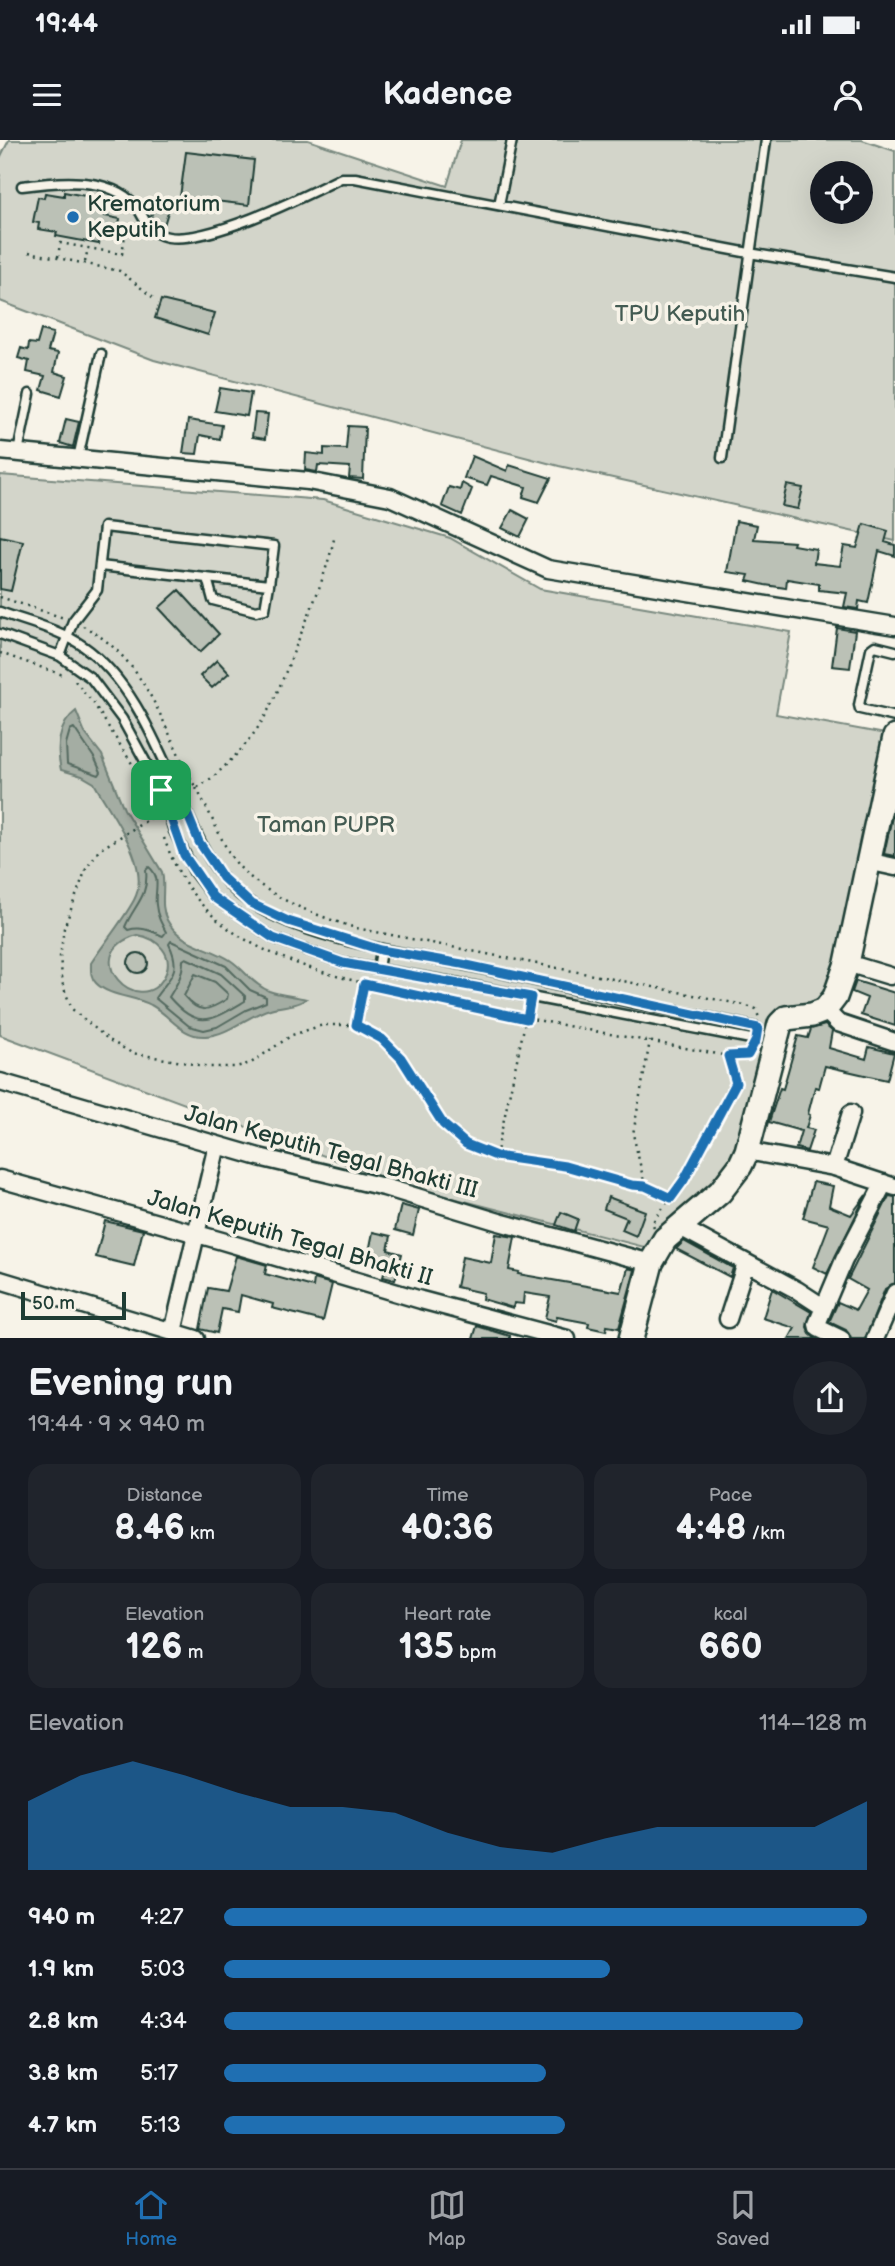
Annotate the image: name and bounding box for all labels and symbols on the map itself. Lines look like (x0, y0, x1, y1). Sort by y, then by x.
place label: Krematorium Keputih (87, 190, 220, 244)
marker: Krematorium Keputih (65, 209, 81, 225)
park label: TPU Keputih (615, 300, 745, 328)
pin (131, 760, 191, 820)
park label: Taman PUPR (257, 811, 395, 839)
street label: Jalan Keputih Tegal Bhakti III (181, 1099, 481, 1205)
street label: Jalan Keputih Tegal Bhakti II (144, 1184, 436, 1292)
scale bar (21, 1290, 126, 1321)

